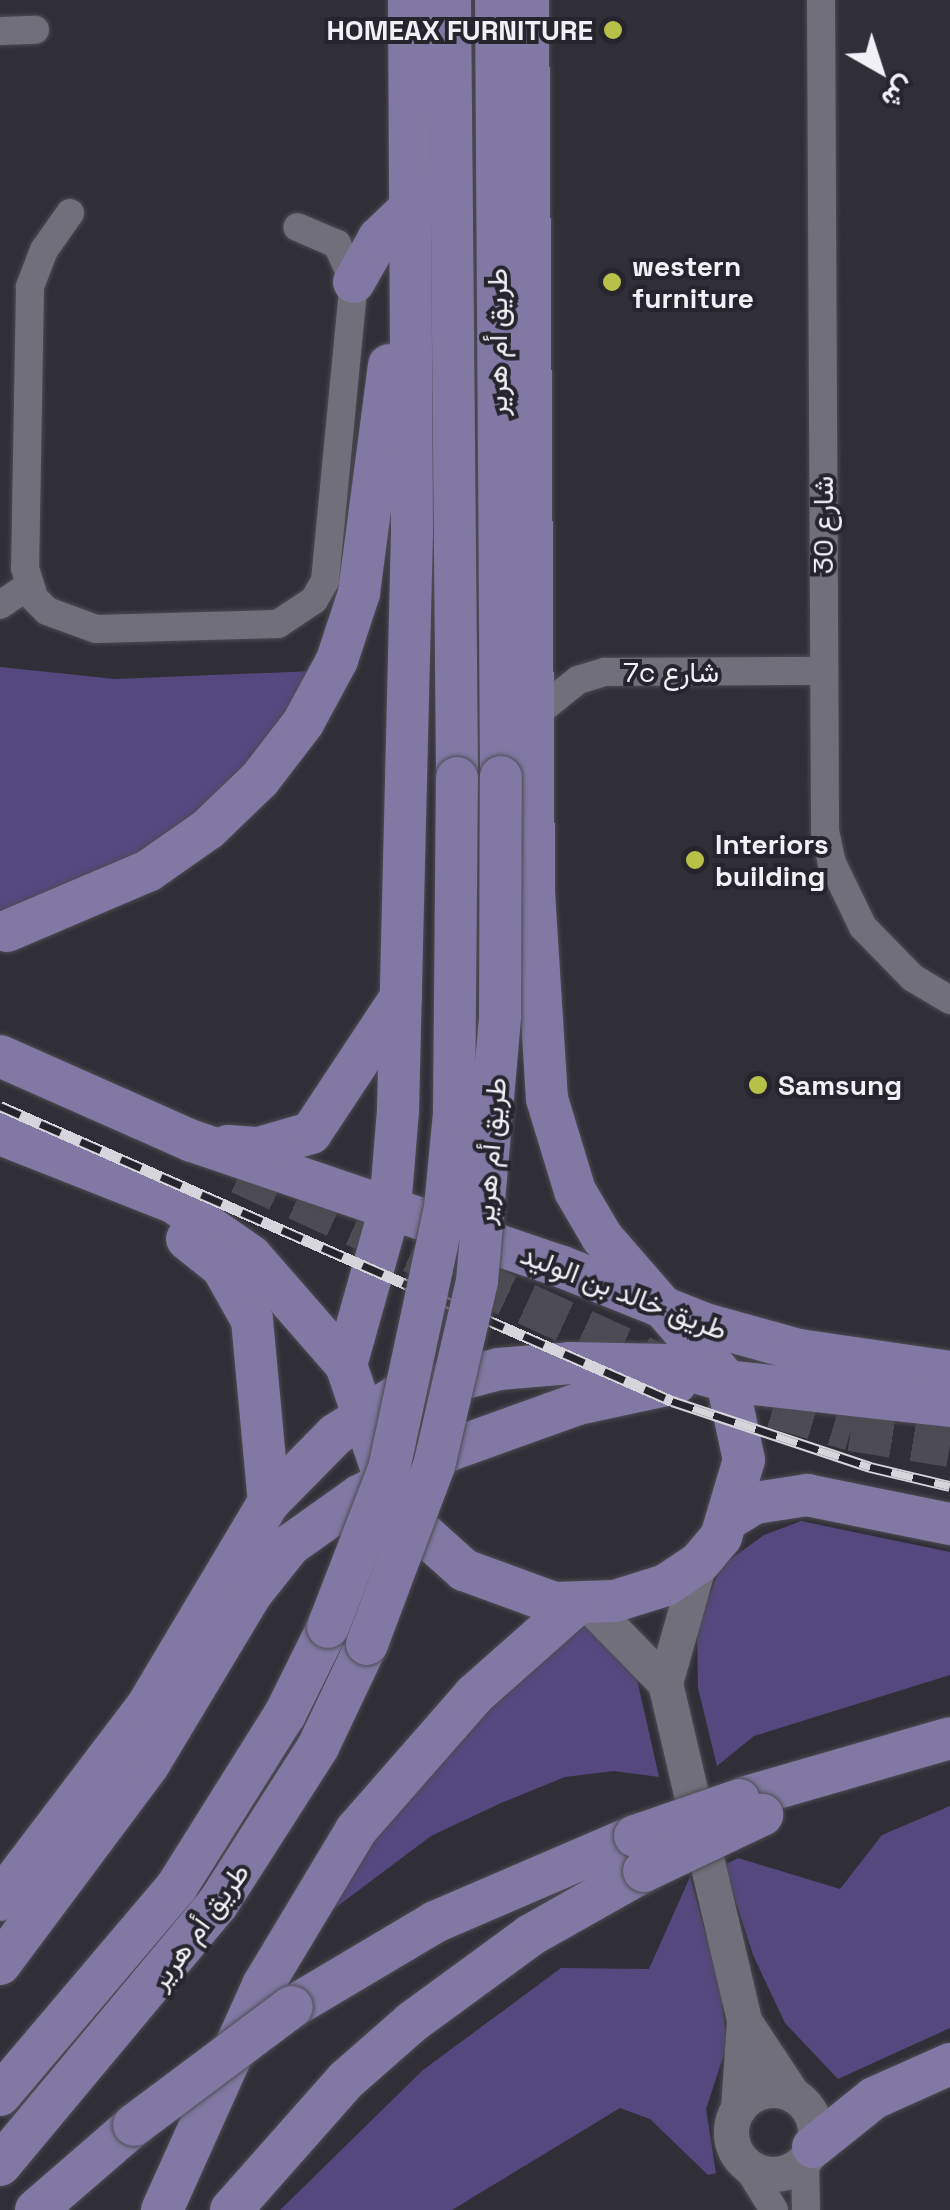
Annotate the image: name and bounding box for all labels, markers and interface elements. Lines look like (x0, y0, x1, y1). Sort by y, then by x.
place label: HOMEAX FURNITURE (326, 13, 593, 47)
marker: HOMEAX FURNITURE (602, 19, 624, 41)
north arrow (830, 20, 930, 120)
text: ش (874, 69, 923, 118)
place label: western furniture (632, 249, 754, 315)
street label: طريق أم هرير (480, 268, 514, 416)
marker: western furniture (601, 271, 623, 293)
street label: شارع 30 (806, 476, 840, 574)
street label: 7c شارع (623, 655, 719, 689)
place label: Interiors building (715, 827, 829, 893)
marker: Interiors building (684, 849, 706, 871)
place label: Samsung (778, 1068, 902, 1102)
marker: Samsung (747, 1074, 769, 1096)
street label: طريق أم هرير (467, 1076, 513, 1226)
street label: طريق خالد بن الوليد (516, 1237, 732, 1347)
street label: طريق أم هرير (142, 1856, 256, 1996)

